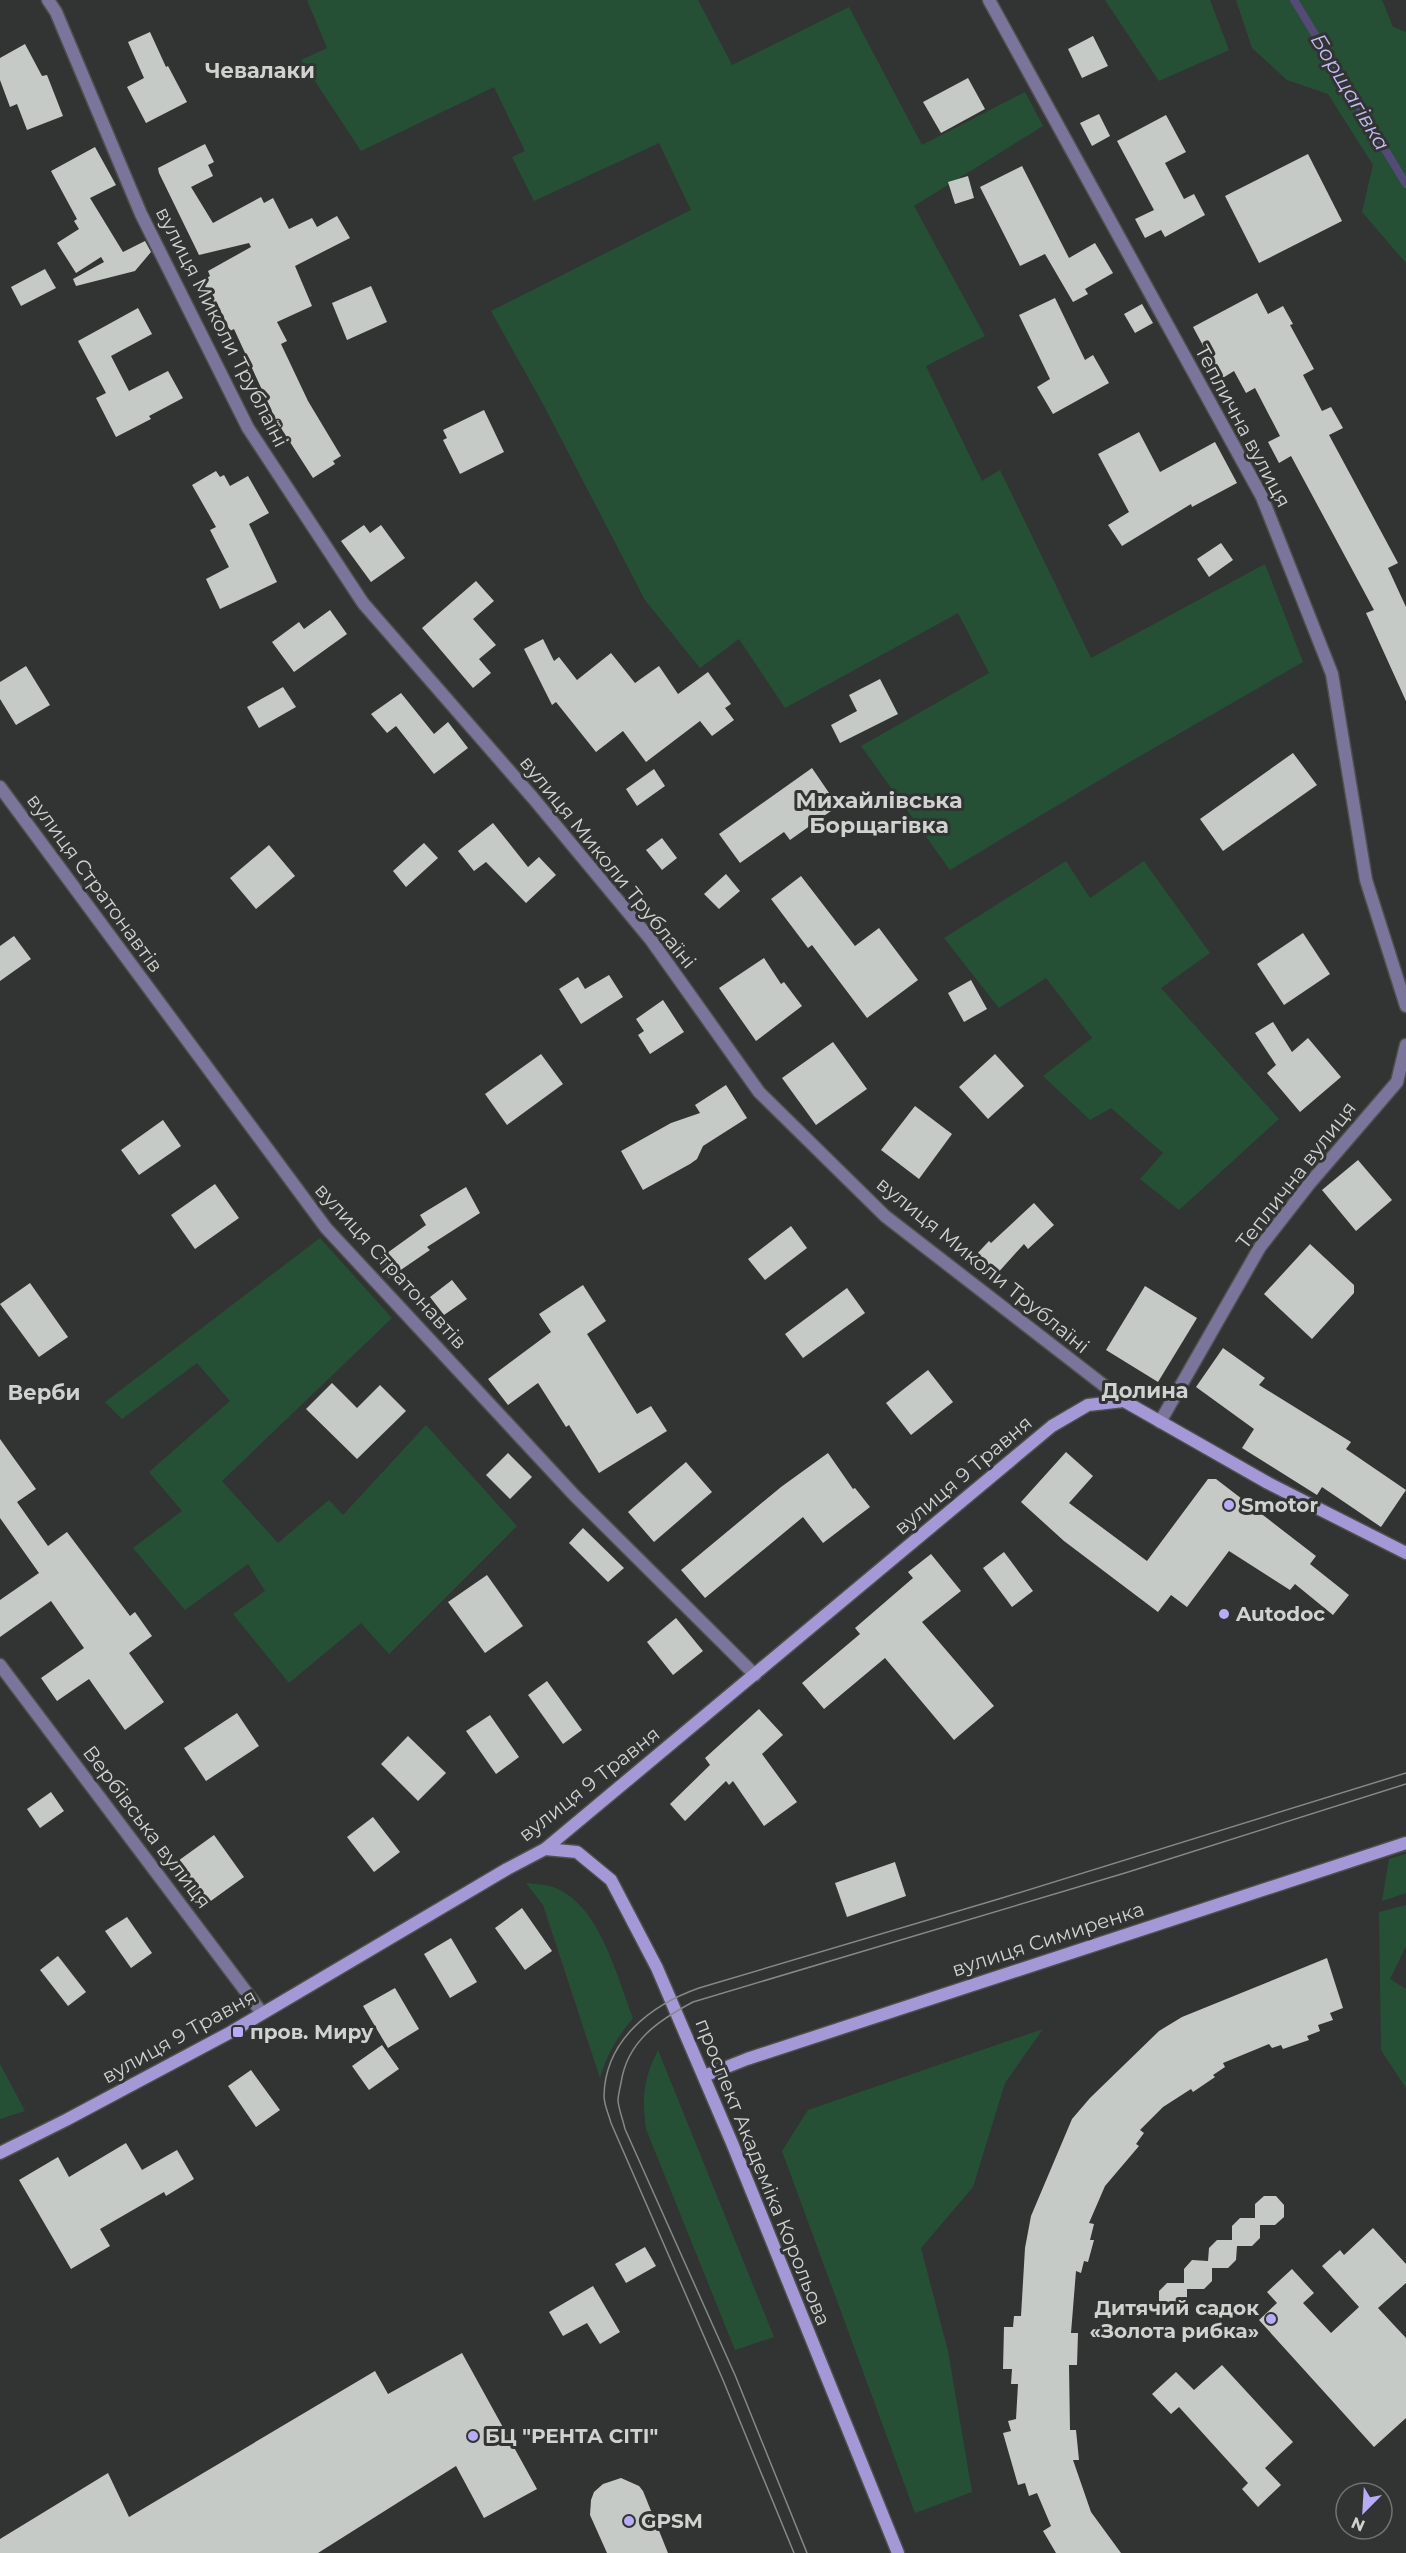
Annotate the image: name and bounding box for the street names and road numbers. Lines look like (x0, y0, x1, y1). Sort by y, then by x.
street label: вулиця Миколи Трублаїні (151, 203, 293, 451)
street label: Теплична вулиця (1190, 341, 1296, 511)
street label: вулиця Миколи Трублаїні (515, 751, 701, 973)
street label: вулиця Стратонавтів (22, 789, 168, 977)
street label: Теплична вулиця (1231, 1097, 1361, 1253)
street label: вулиця Миколи Трублаїні (872, 1172, 1094, 1358)
street label: вулиця Стратонавтів (310, 1178, 472, 1354)
street label: вулиця 9 Травня (889, 1410, 1037, 1540)
street label: вулиця 9 Травня (514, 1722, 664, 1846)
street label: Вербівська вулиця (78, 1741, 216, 1913)
street label: вулиця Симиренка (949, 1897, 1147, 1981)
street label: вулиця 9 Травня (98, 1984, 260, 2088)
street label: проспект Академіка Корольова (690, 2015, 836, 2329)

